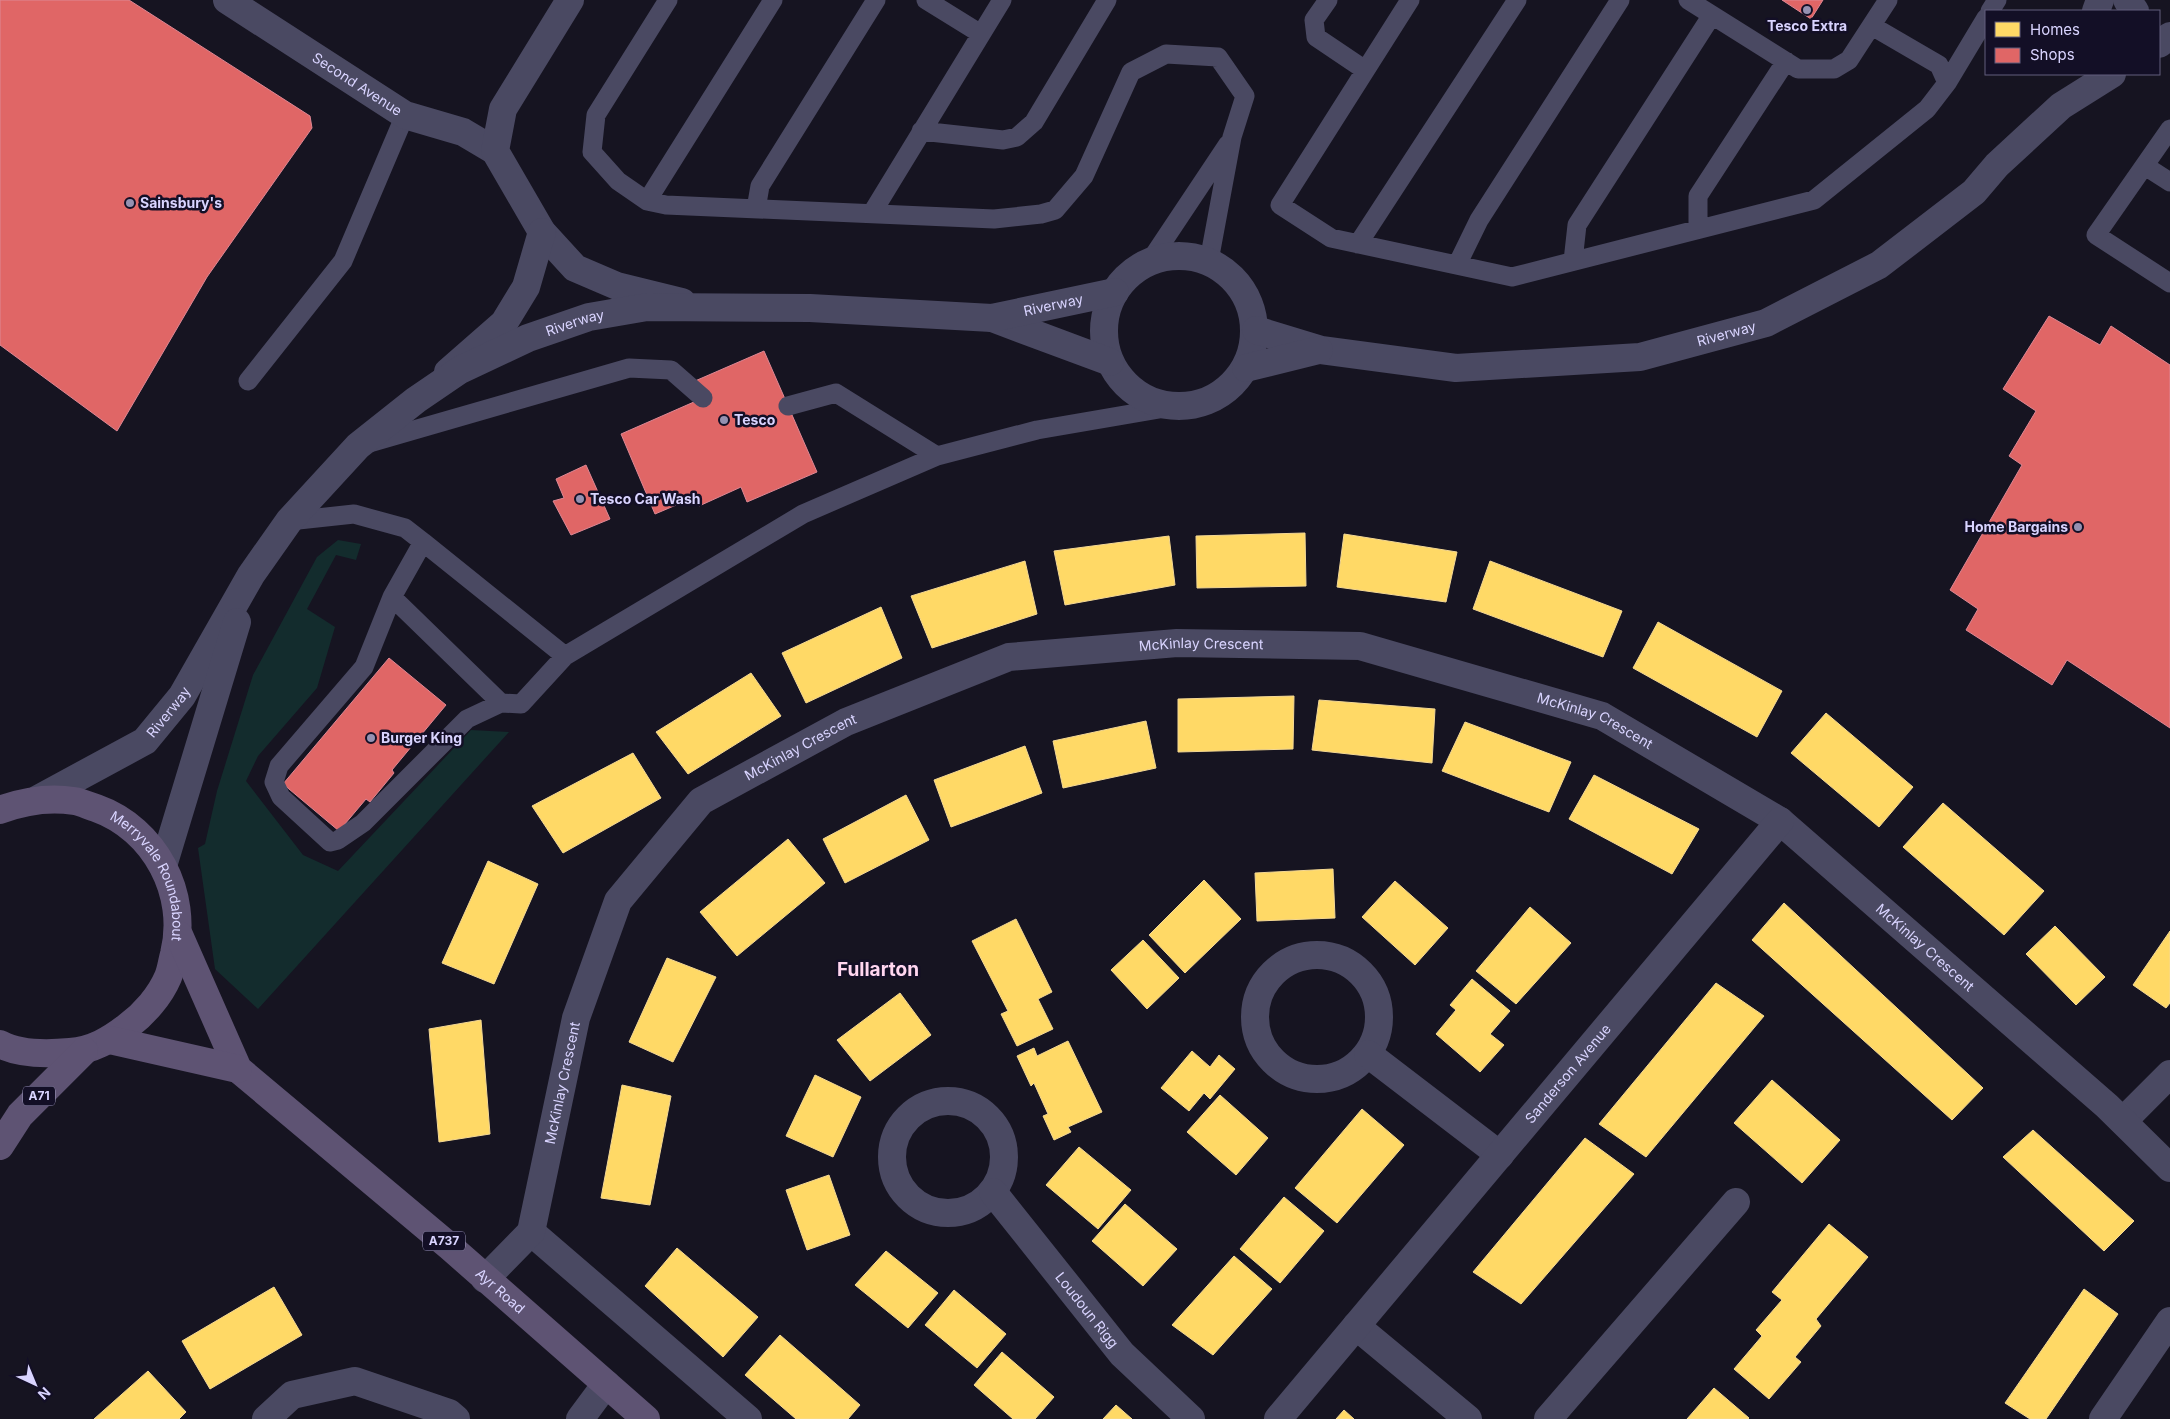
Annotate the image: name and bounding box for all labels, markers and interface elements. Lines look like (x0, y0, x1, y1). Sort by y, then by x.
marker: Tesco Extra (1801, 4, 1813, 16)
legend (1985, 10, 2160, 75)
place label: Tesco Extra (1767, 17, 1847, 34)
text: Homes (2030, 20, 2080, 39)
text: Shops (2030, 45, 2075, 64)
street label: Second Avenue (309, 48, 406, 119)
place label: Sainsbury's (140, 194, 222, 211)
marker: Sainsbury's (124, 197, 136, 209)
street label: Riverway (1022, 290, 1085, 319)
street label: Riverway (543, 306, 605, 339)
street label: Riverway (1695, 317, 1758, 349)
place label: Tesco (734, 411, 776, 428)
marker: Tesco (718, 414, 730, 426)
place label: Tesco Car Wash (590, 490, 700, 507)
marker: Tesco Car Wash (574, 493, 586, 505)
place label: Home Bargains (1964, 518, 2068, 535)
marker: Home Bargains (2072, 521, 2084, 533)
street label: McKinlay Crescent (1138, 634, 1264, 654)
street label: Riverway (142, 683, 194, 741)
street label: McKinlay Crescent (1535, 689, 1656, 752)
street label: McKinlay Crescent (741, 710, 859, 784)
place label: Burger King (381, 729, 462, 746)
marker: Burger King (365, 732, 377, 744)
street label: Merryvale Roundabout (108, 807, 187, 943)
street label: McKinlay Crescent (1873, 900, 1978, 995)
district label: Fullarton (837, 958, 919, 981)
street label: McKinlay Crescent (541, 1020, 583, 1146)
street label: Sanderson Avenue (1521, 1020, 1614, 1126)
road number: A71 (23, 1086, 55, 1106)
road number: A737 (423, 1232, 465, 1250)
street label: Ayr Road (473, 1265, 529, 1317)
street label: Loudoun Rigg (1052, 1269, 1123, 1351)
north arrow (10, 1359, 60, 1409)
text: N (35, 1384, 54, 1404)

